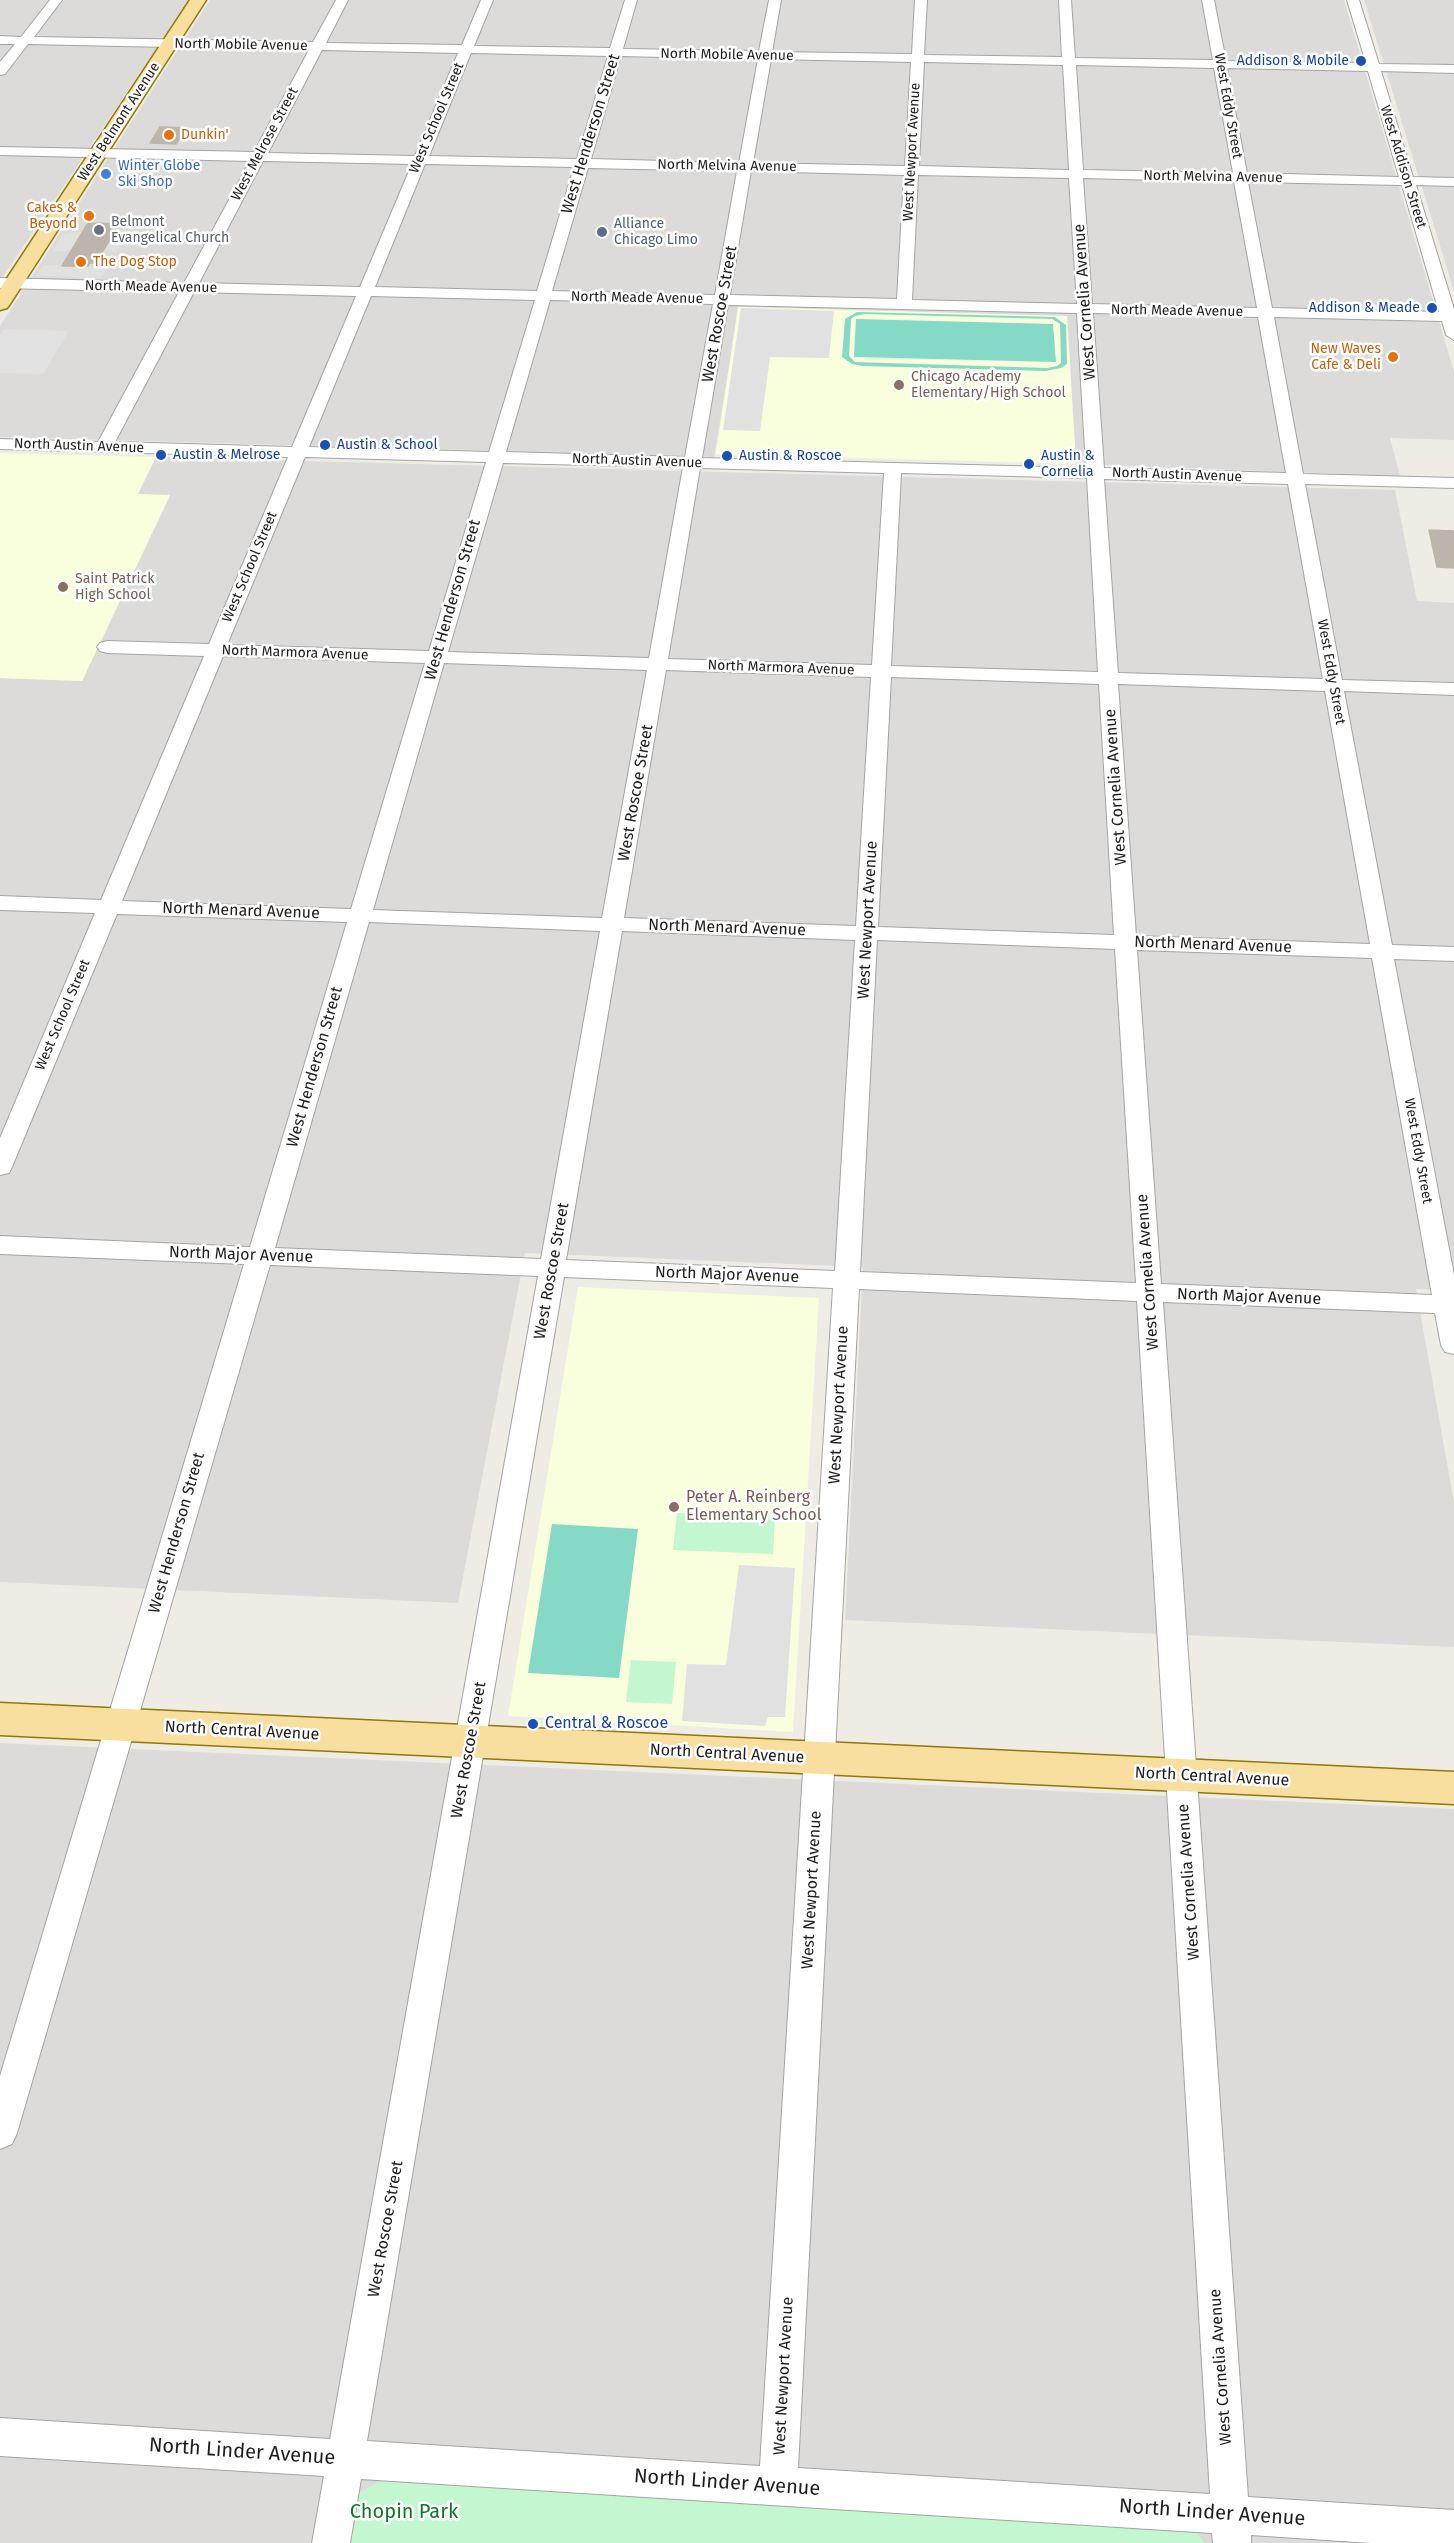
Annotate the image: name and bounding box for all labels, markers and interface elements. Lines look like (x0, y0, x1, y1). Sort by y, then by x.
street label: North Mobile Avenue (174, 35, 308, 55)
street label: North Mobile Avenue (660, 45, 794, 65)
street label: West Henderson Street (558, 52, 624, 216)
street label: West Eddy Street (1210, 52, 1246, 160)
place label: Addison & Mobile (1237, 53, 1349, 69)
marker: Addison & Mobile (1354, 54, 1368, 68)
street label: West Belmont Avenue (74, 59, 164, 185)
street label: West School Street (406, 60, 468, 176)
street label: West Newport Avenue (900, 82, 924, 222)
street label: West Melrose Street (228, 84, 302, 204)
street label: West Addison Street (1376, 103, 1430, 231)
place label: Dunkin' (181, 127, 229, 143)
marker: Dunkin' (162, 128, 176, 142)
street label: North Melvina Avenue (657, 156, 797, 176)
place label: Winter Globe Ski Shop (118, 158, 200, 190)
marker: Winter Globe Ski Shop (99, 167, 113, 181)
street label: North Melvina Avenue (1143, 167, 1283, 187)
place label: Cakes & Beyond (27, 200, 77, 232)
marker: Cakes & Beyond (82, 209, 96, 223)
place label: Belmont Evangelical Church (111, 214, 229, 246)
place label: Alliance Chicago Limo (614, 216, 698, 249)
marker: Belmont Evangelical Church (92, 223, 106, 237)
street label: West Cornelia Avenue (1070, 223, 1100, 381)
marker: Alliance Chicago Limo (595, 225, 609, 239)
street label: West Roscoe Street (699, 244, 741, 384)
place label: The Dog Stop (93, 254, 177, 270)
marker: The Dog Stop (74, 255, 88, 269)
street label: North Meade Avenue (85, 277, 217, 297)
street label: North Meade Avenue (571, 288, 703, 308)
place label: Addison & Meade (1309, 300, 1420, 316)
street label: North Meade Avenue (1111, 301, 1243, 321)
marker: Addison & Meade (1425, 301, 1439, 315)
place label: New Waves Cafe & Deli (1311, 341, 1381, 374)
marker: New Waves Cafe & Deli (1386, 350, 1400, 364)
place label: Chicago Academy Elementary/High School (911, 369, 1066, 402)
marker: Chicago Academy Elementary/High School (892, 378, 906, 392)
street label: North Austin Avenue (14, 435, 144, 457)
place label: Austin & School (337, 437, 438, 453)
marker: Austin & School (318, 438, 332, 452)
place label: Austin & Melrose (173, 447, 280, 463)
marker: Austin & Melrose (154, 448, 168, 462)
place label: Austin & Roscoe (739, 448, 842, 464)
place label: Austin & Cornelia (1041, 448, 1095, 480)
marker: Austin & Roscoe (720, 449, 734, 463)
street label: North Austin Avenue (572, 450, 702, 472)
marker: Austin & Cornelia (1022, 457, 1036, 471)
street label: North Austin Avenue (1112, 464, 1242, 486)
street label: West School Street (219, 509, 281, 625)
street label: West Henderson Street (421, 517, 485, 683)
place label: Saint Patrick High School (75, 571, 154, 604)
marker: Saint Patrick High School (56, 580, 70, 594)
street label: West Eddy Street (1313, 618, 1349, 726)
street label: North Marmora Avenue (221, 642, 369, 664)
street label: North Marmora Avenue (707, 657, 855, 679)
street label: West Cornelia Avenue (1101, 708, 1131, 866)
street label: West Roscoe Street (615, 723, 657, 863)
street label: West Newport Avenue (854, 840, 882, 1000)
street label: North Menard Avenue (162, 899, 320, 923)
street label: North Menard Avenue (648, 916, 806, 940)
street label: North Menard Avenue (1134, 933, 1292, 957)
street label: West School Street (32, 957, 94, 1073)
street label: West Henderson Street (283, 984, 347, 1150)
street label: West Eddy Street (1400, 1097, 1436, 1205)
street label: West Cornelia Avenue (1133, 1193, 1163, 1351)
street label: West Roscoe Street (531, 1201, 573, 1341)
street label: North Major Avenue (169, 1243, 313, 1267)
street label: North Major Avenue (655, 1263, 799, 1287)
street label: North Major Avenue (1177, 1285, 1321, 1309)
street label: West Newport Avenue (825, 1325, 853, 1485)
street label: West Henderson Street (145, 1450, 209, 1616)
place label: Peter A. Reinberg Elementary School (686, 1488, 821, 1526)
marker: Peter A. Reinberg Elementary School (667, 1500, 681, 1514)
street label: West Roscoe Street (448, 1680, 490, 1820)
place label: Central & Roscoe (545, 1714, 668, 1734)
street label: North Central Avenue (164, 1717, 320, 1745)
marker: Central & Roscoe (526, 1717, 540, 1731)
street label: North Central Avenue (649, 1740, 805, 1768)
street label: North Central Avenue (1134, 1763, 1290, 1791)
street label: West Cornelia Avenue (1174, 1803, 1204, 1961)
street label: West Newport Avenue (798, 1810, 826, 1970)
street label: West Roscoe Street (365, 2159, 407, 2299)
street label: West Cornelia Avenue (1206, 2288, 1236, 2446)
street label: West Newport Avenue (770, 2296, 798, 2456)
street label: North Linder Avenue (148, 2434, 336, 2470)
street label: North Linder Avenue (633, 2465, 821, 2501)
street label: North Linder Avenue (1118, 2495, 1306, 2531)
park label: Chopin Park (350, 2500, 458, 2524)

